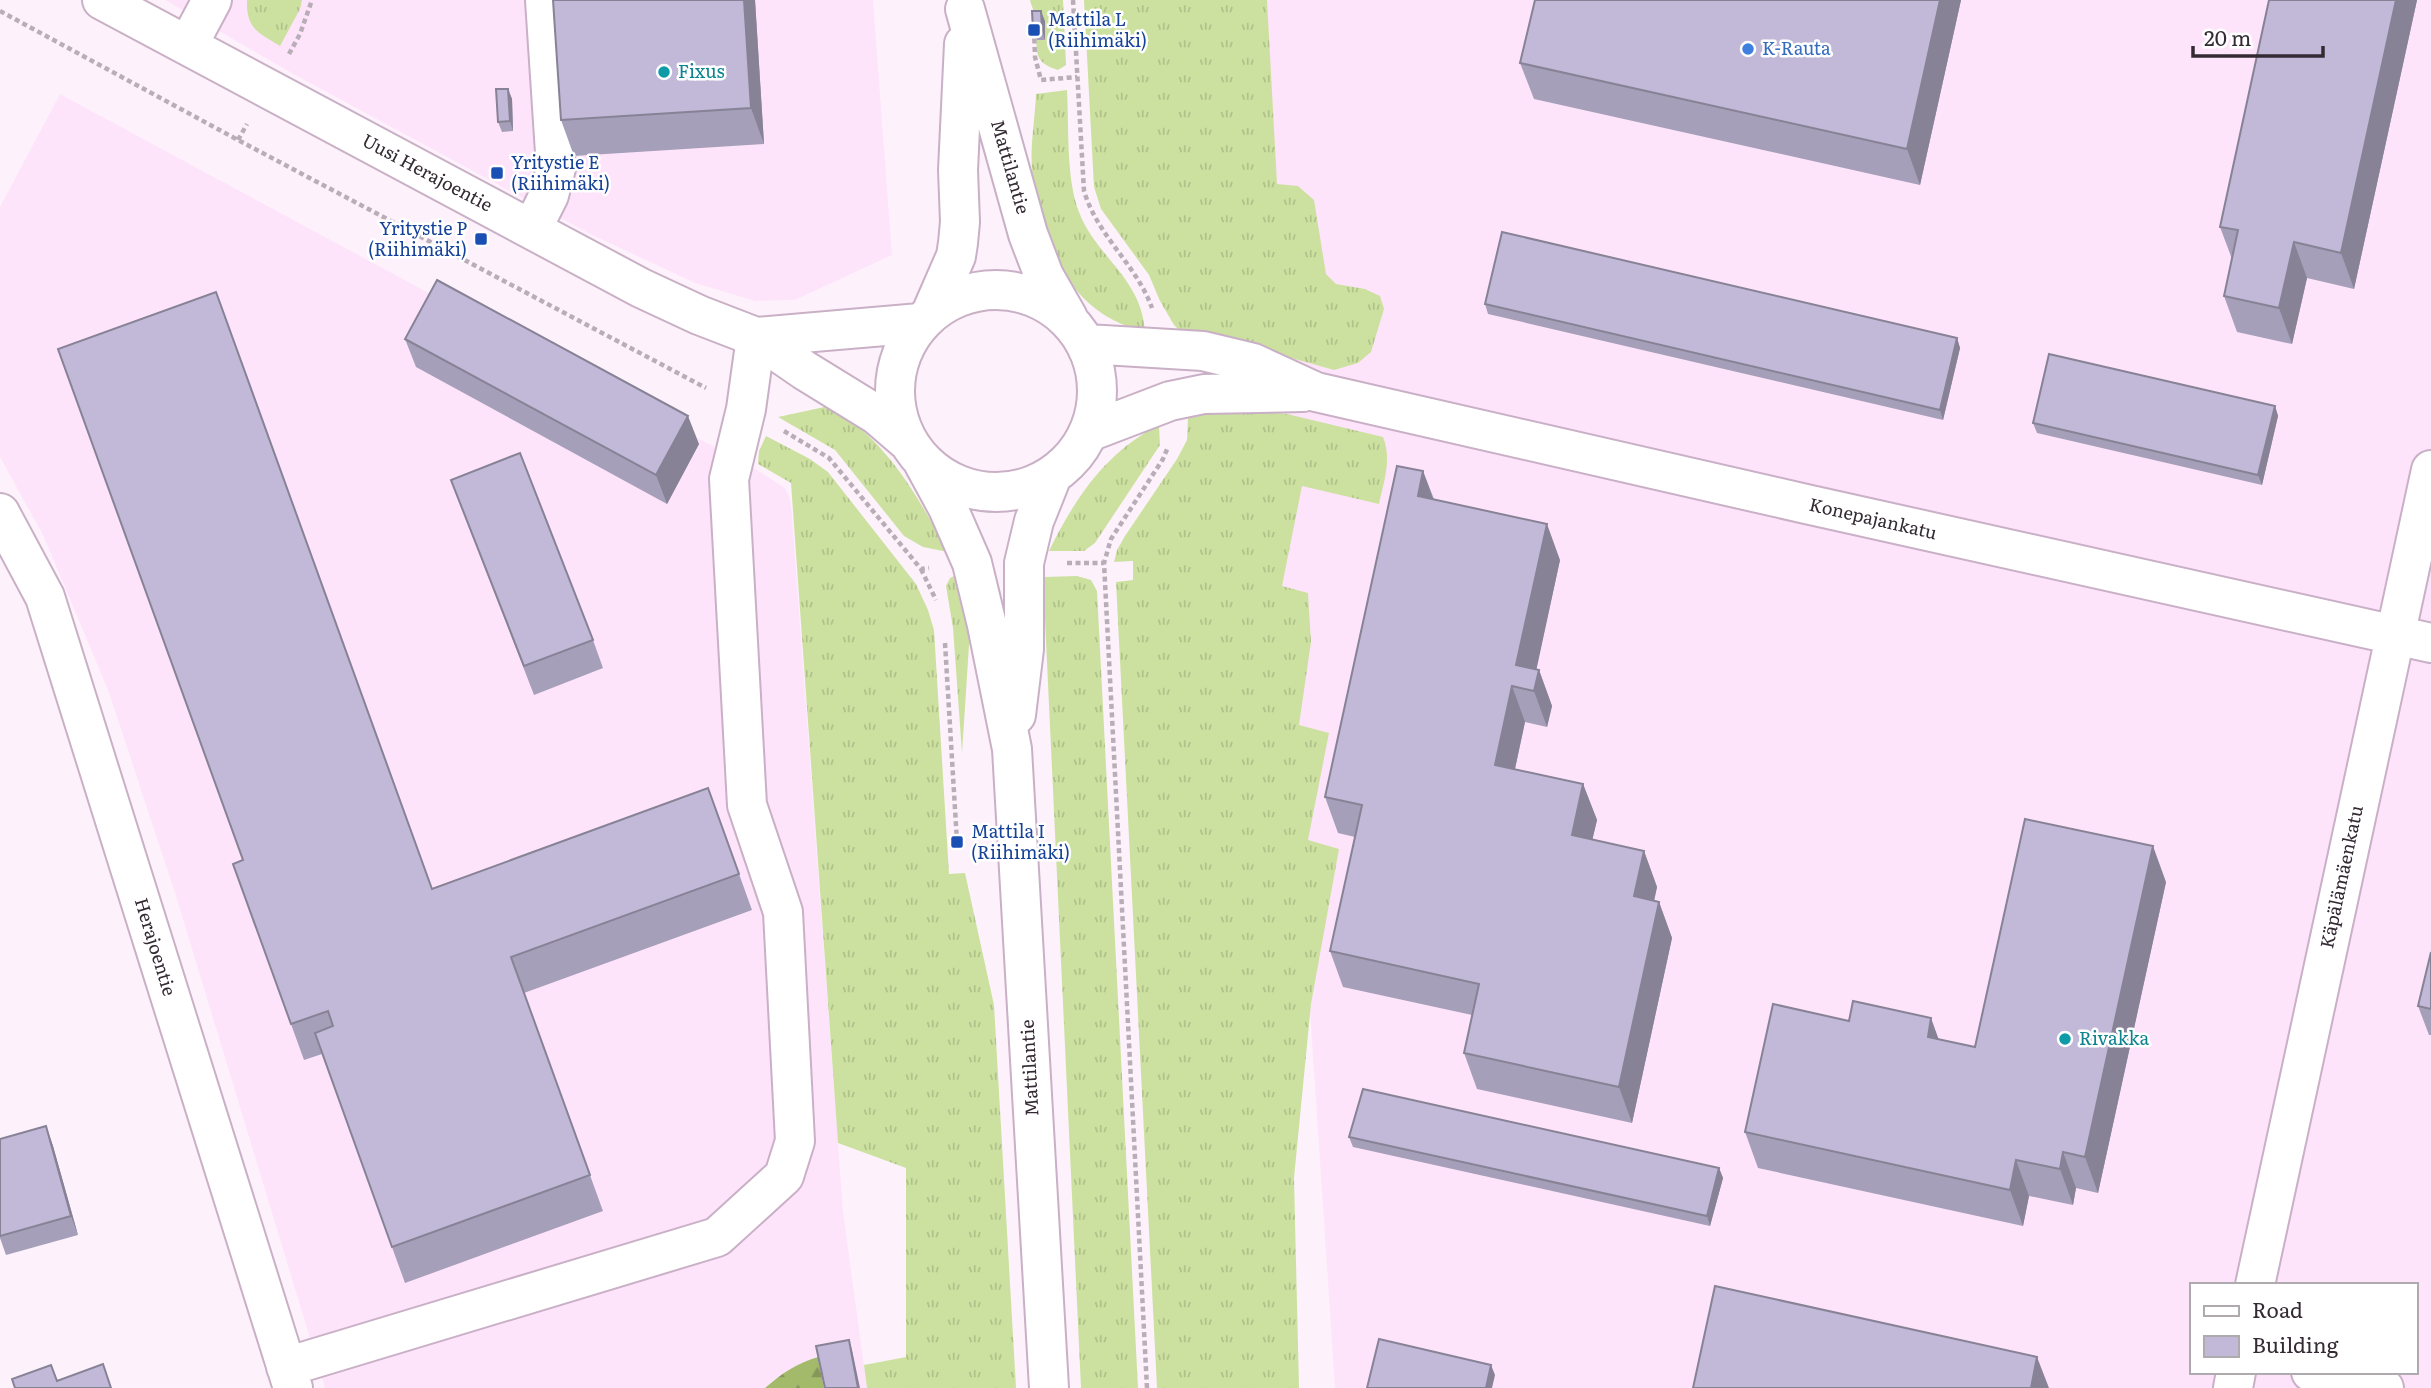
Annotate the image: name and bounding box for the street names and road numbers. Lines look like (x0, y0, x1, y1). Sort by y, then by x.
street label: Mattilantie (985, 116, 1038, 217)
street label: Uusi Herajoentie (358, 126, 498, 218)
street label: Konepajankatu (1807, 490, 1940, 545)
street label: Käpälämäenkatu (2312, 802, 2369, 951)
street label: Herajoentie (129, 894, 184, 999)
street label: Mattilantie (1012, 1019, 1045, 1117)

